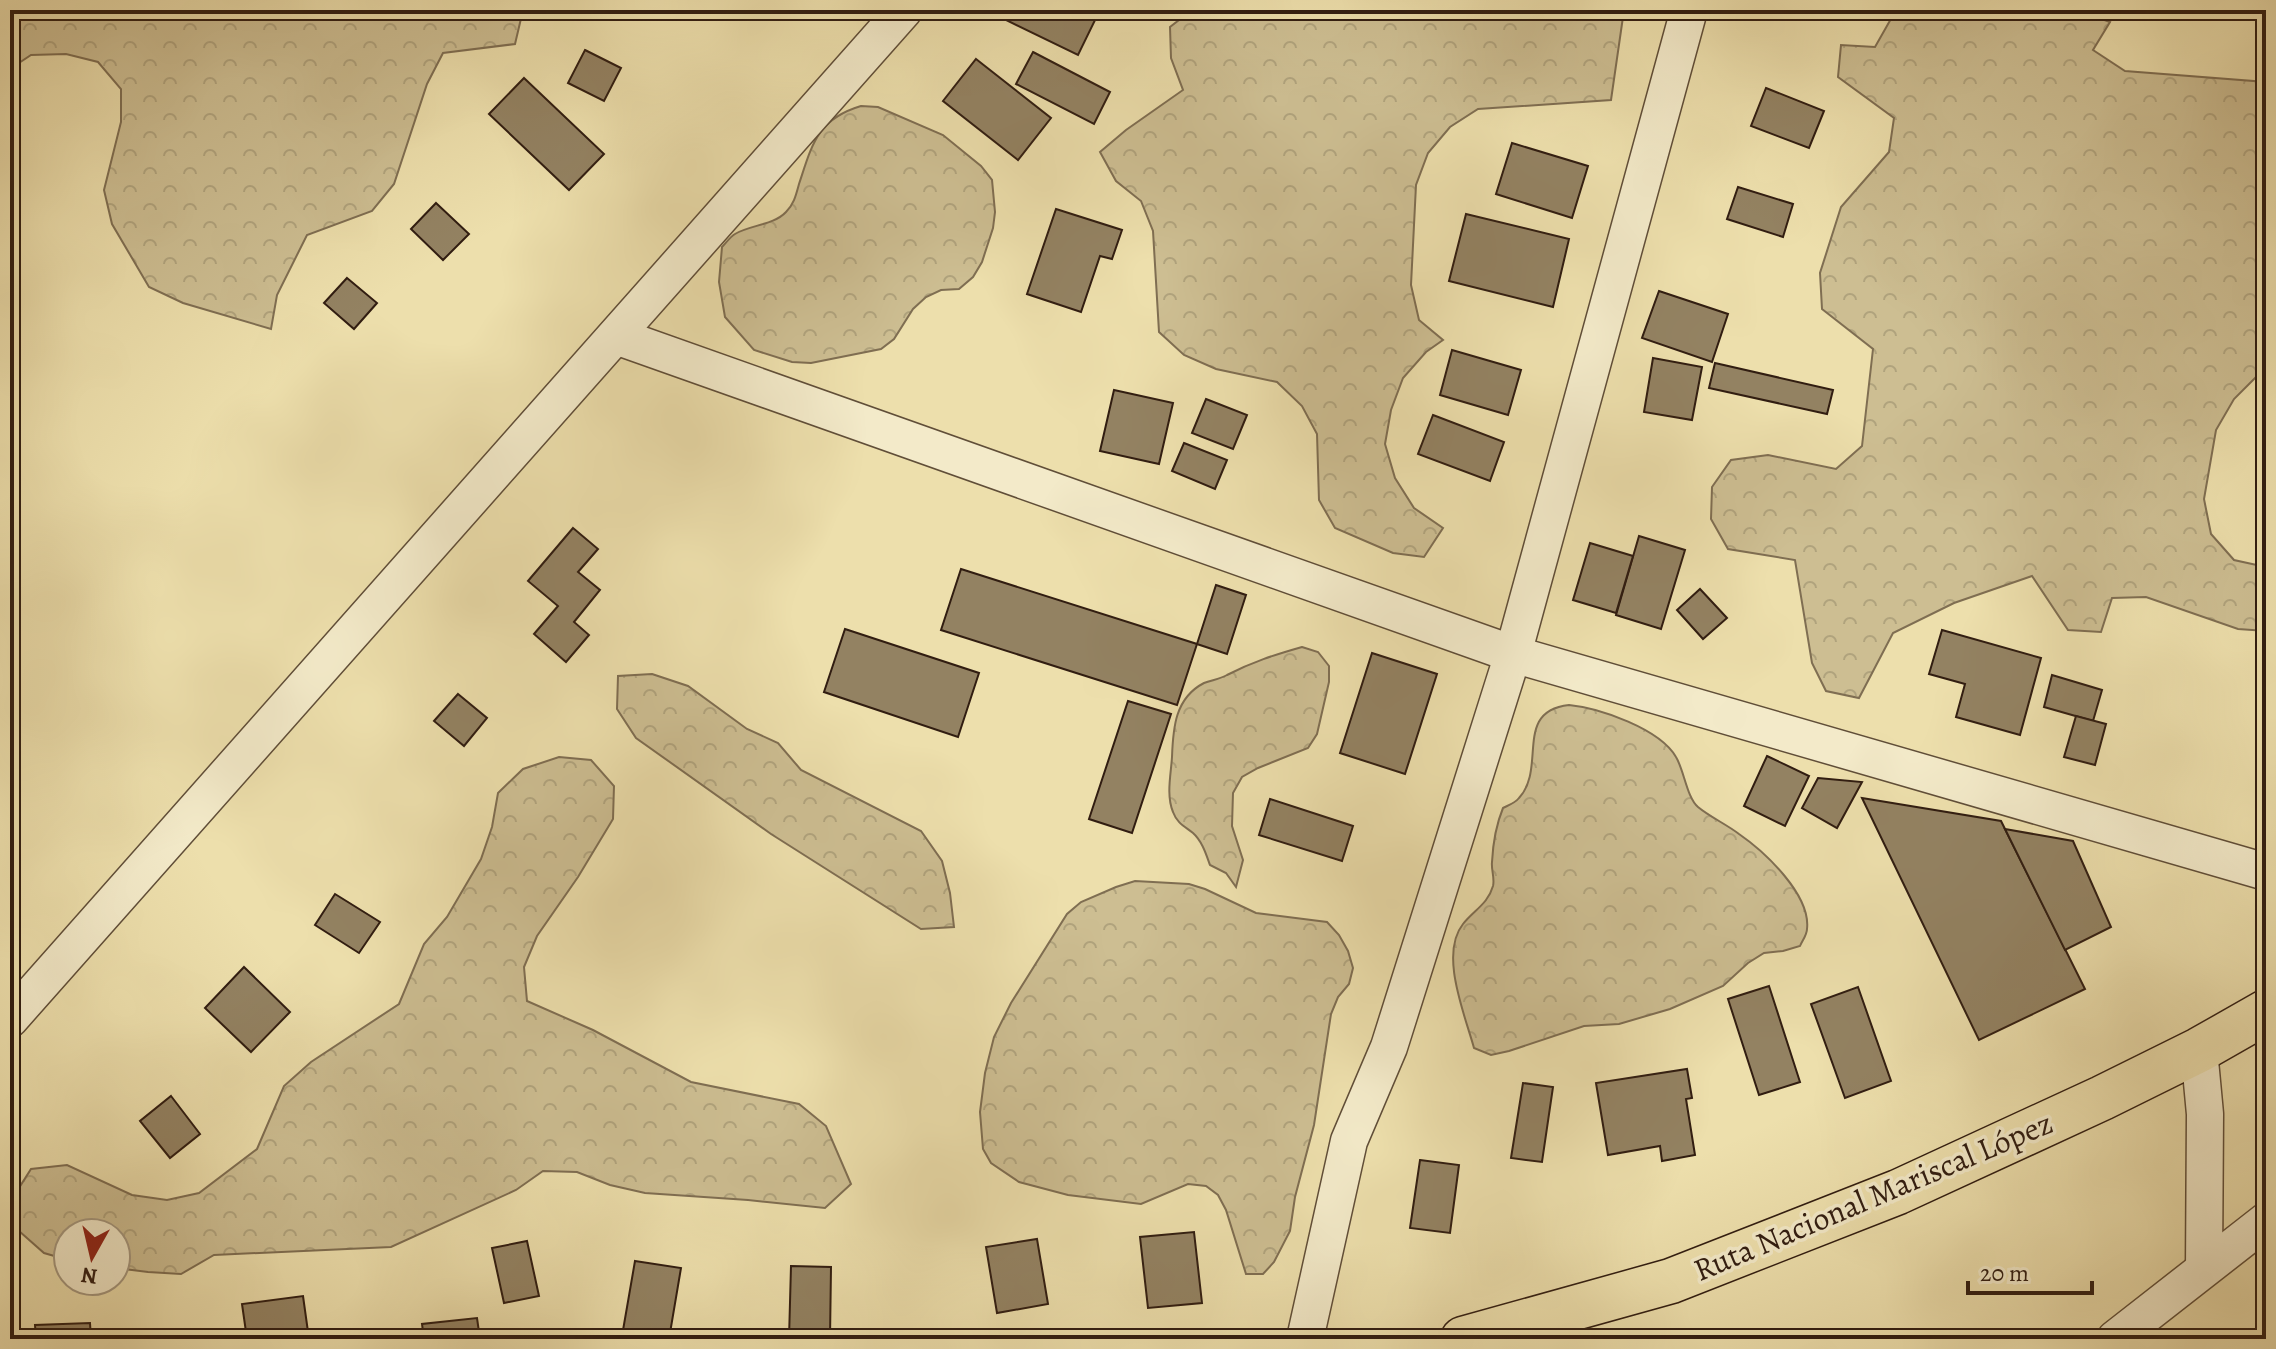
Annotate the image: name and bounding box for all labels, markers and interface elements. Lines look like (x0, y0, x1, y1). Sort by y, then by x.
street label: Ruta Nacional Mariscal López (1687, 1100, 2059, 1292)
north arrow (52, 1217, 132, 1297)
scale bar (1968, 1245, 2092, 1295)
text: 20 m (1980, 1257, 2029, 1289)
text: N (79, 1260, 99, 1292)

